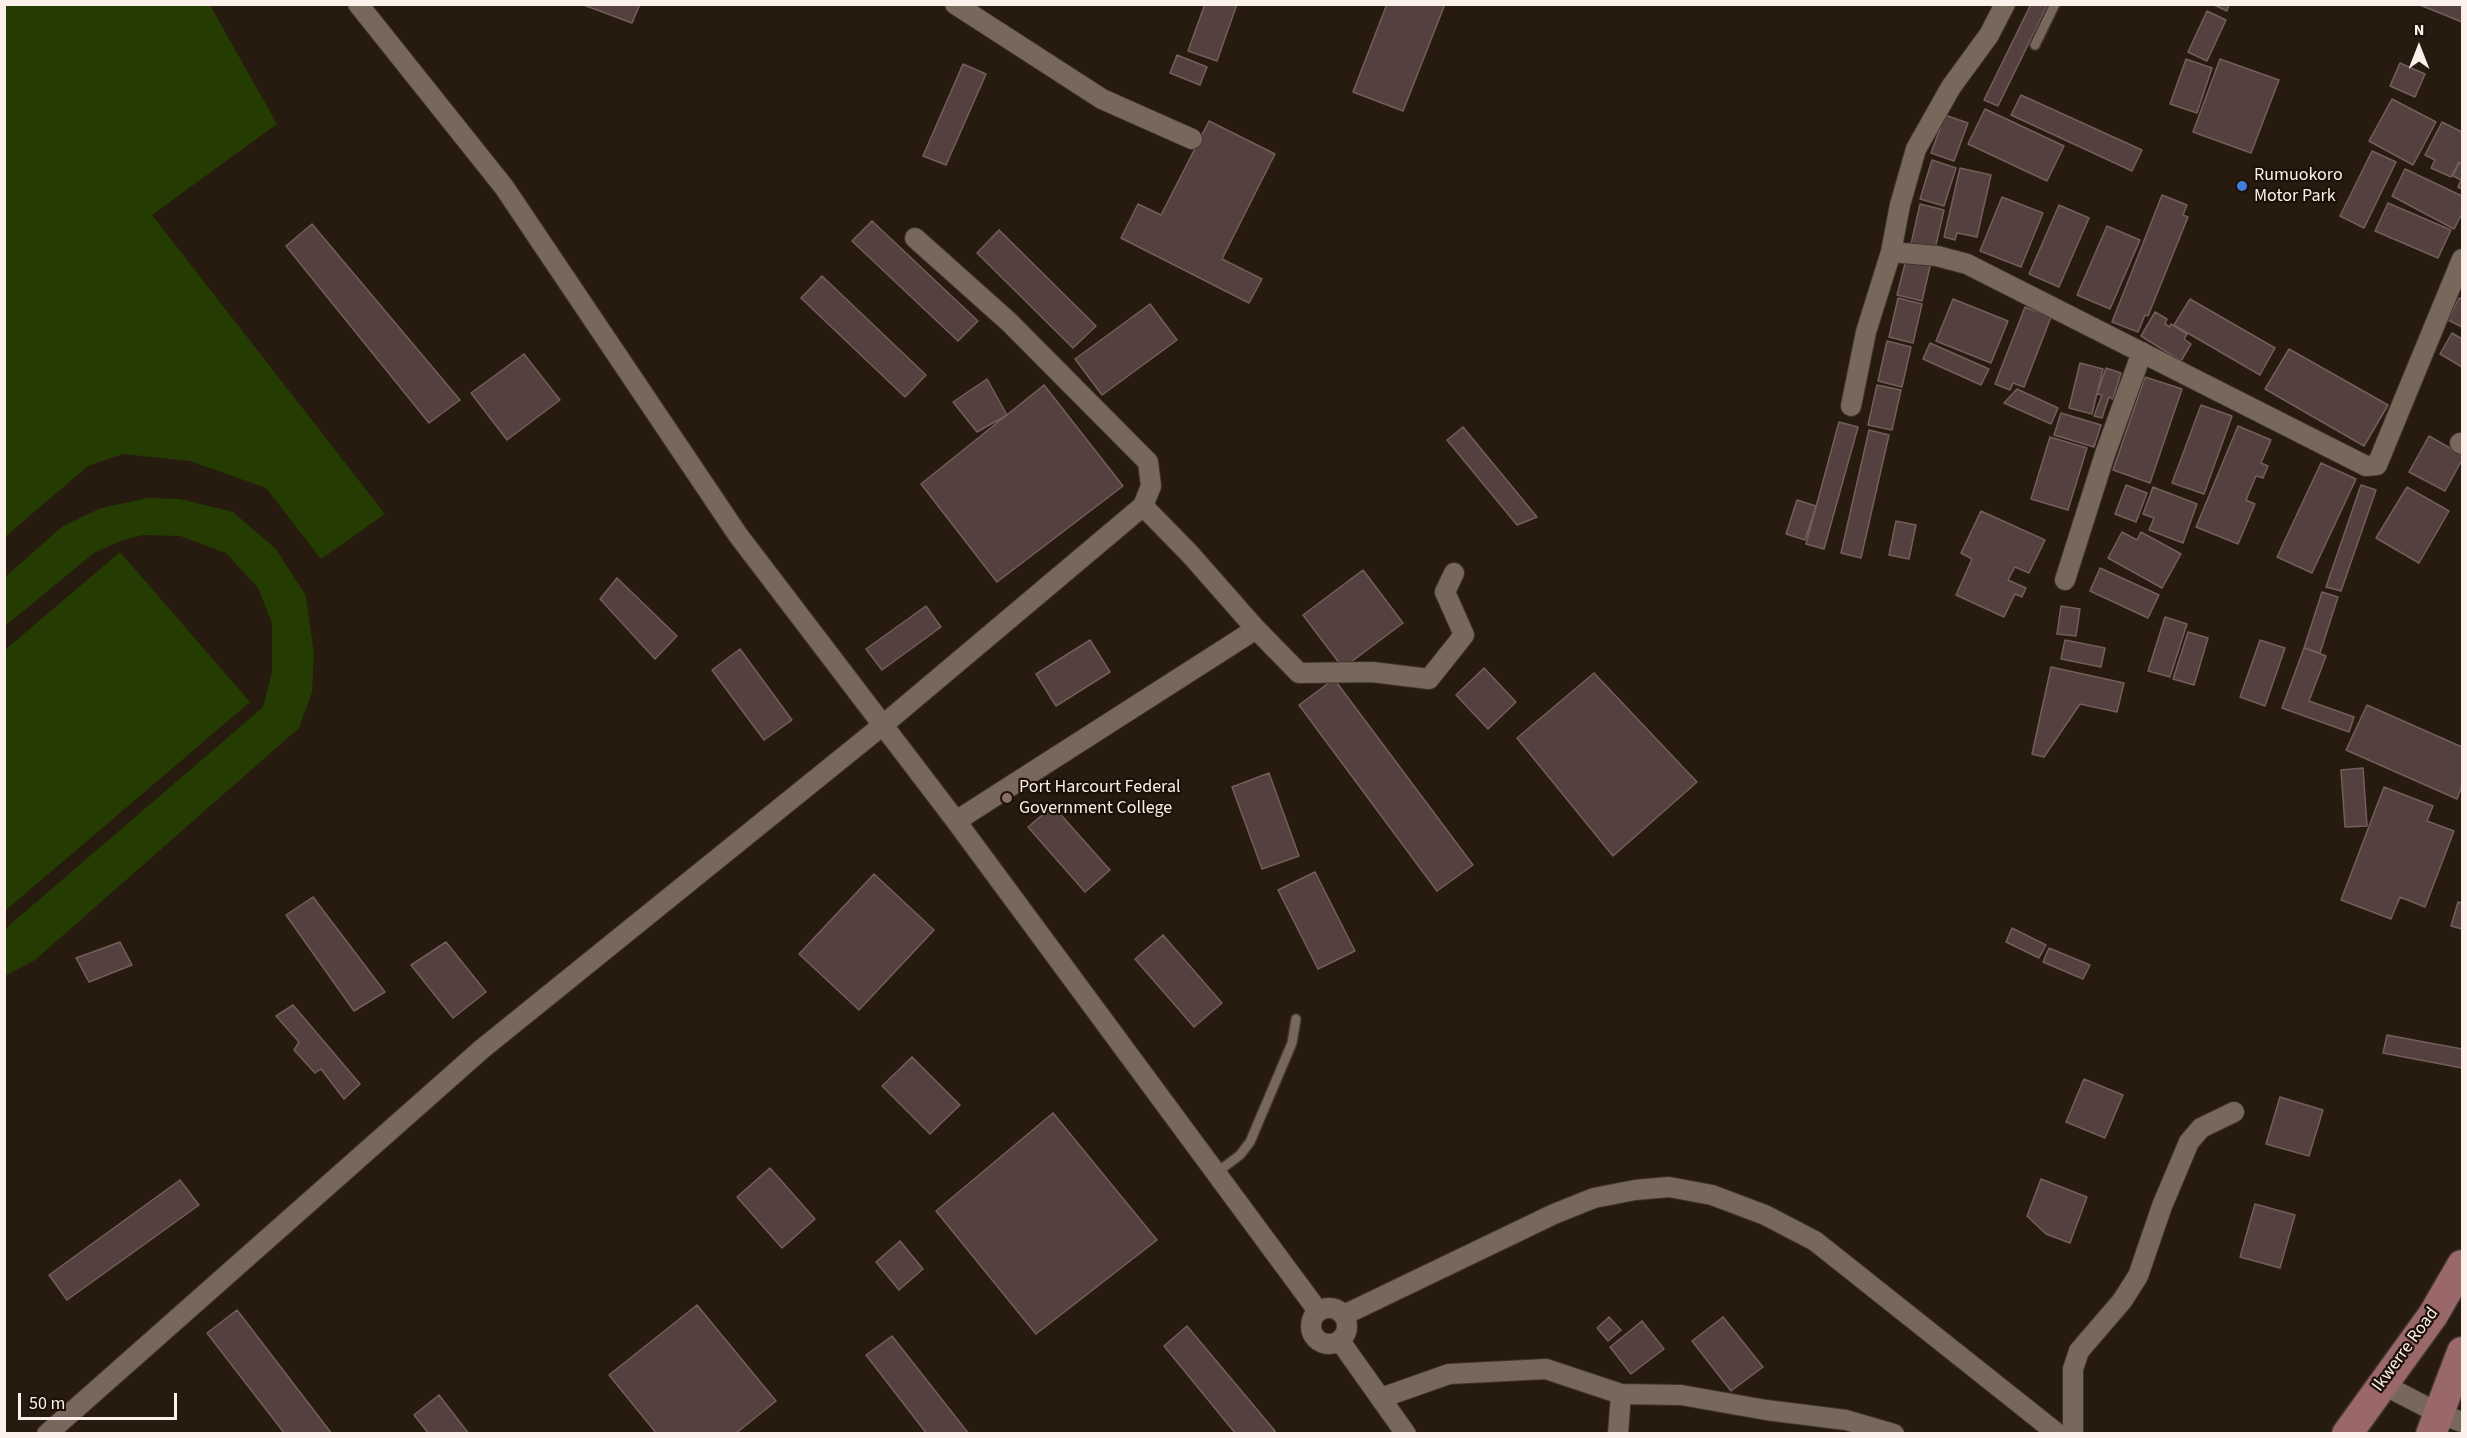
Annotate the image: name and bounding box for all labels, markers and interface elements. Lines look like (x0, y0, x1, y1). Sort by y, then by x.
north arrow (2389, 18, 2449, 78)
text: N (2414, 19, 2424, 41)
place label: Rumuokoro Motor Park (2254, 165, 2343, 207)
marker: Rumuokoro Motor Park (2235, 179, 2249, 193)
place label: Port Harcourt Federal Government College (1019, 777, 1181, 820)
marker: Port Harcourt Federal Government College (1000, 791, 1014, 805)
street label: Ikwerre Road (2368, 1304, 2444, 1396)
scale bar (21, 1381, 180, 1419)
text: 50 m (29, 1391, 65, 1416)

